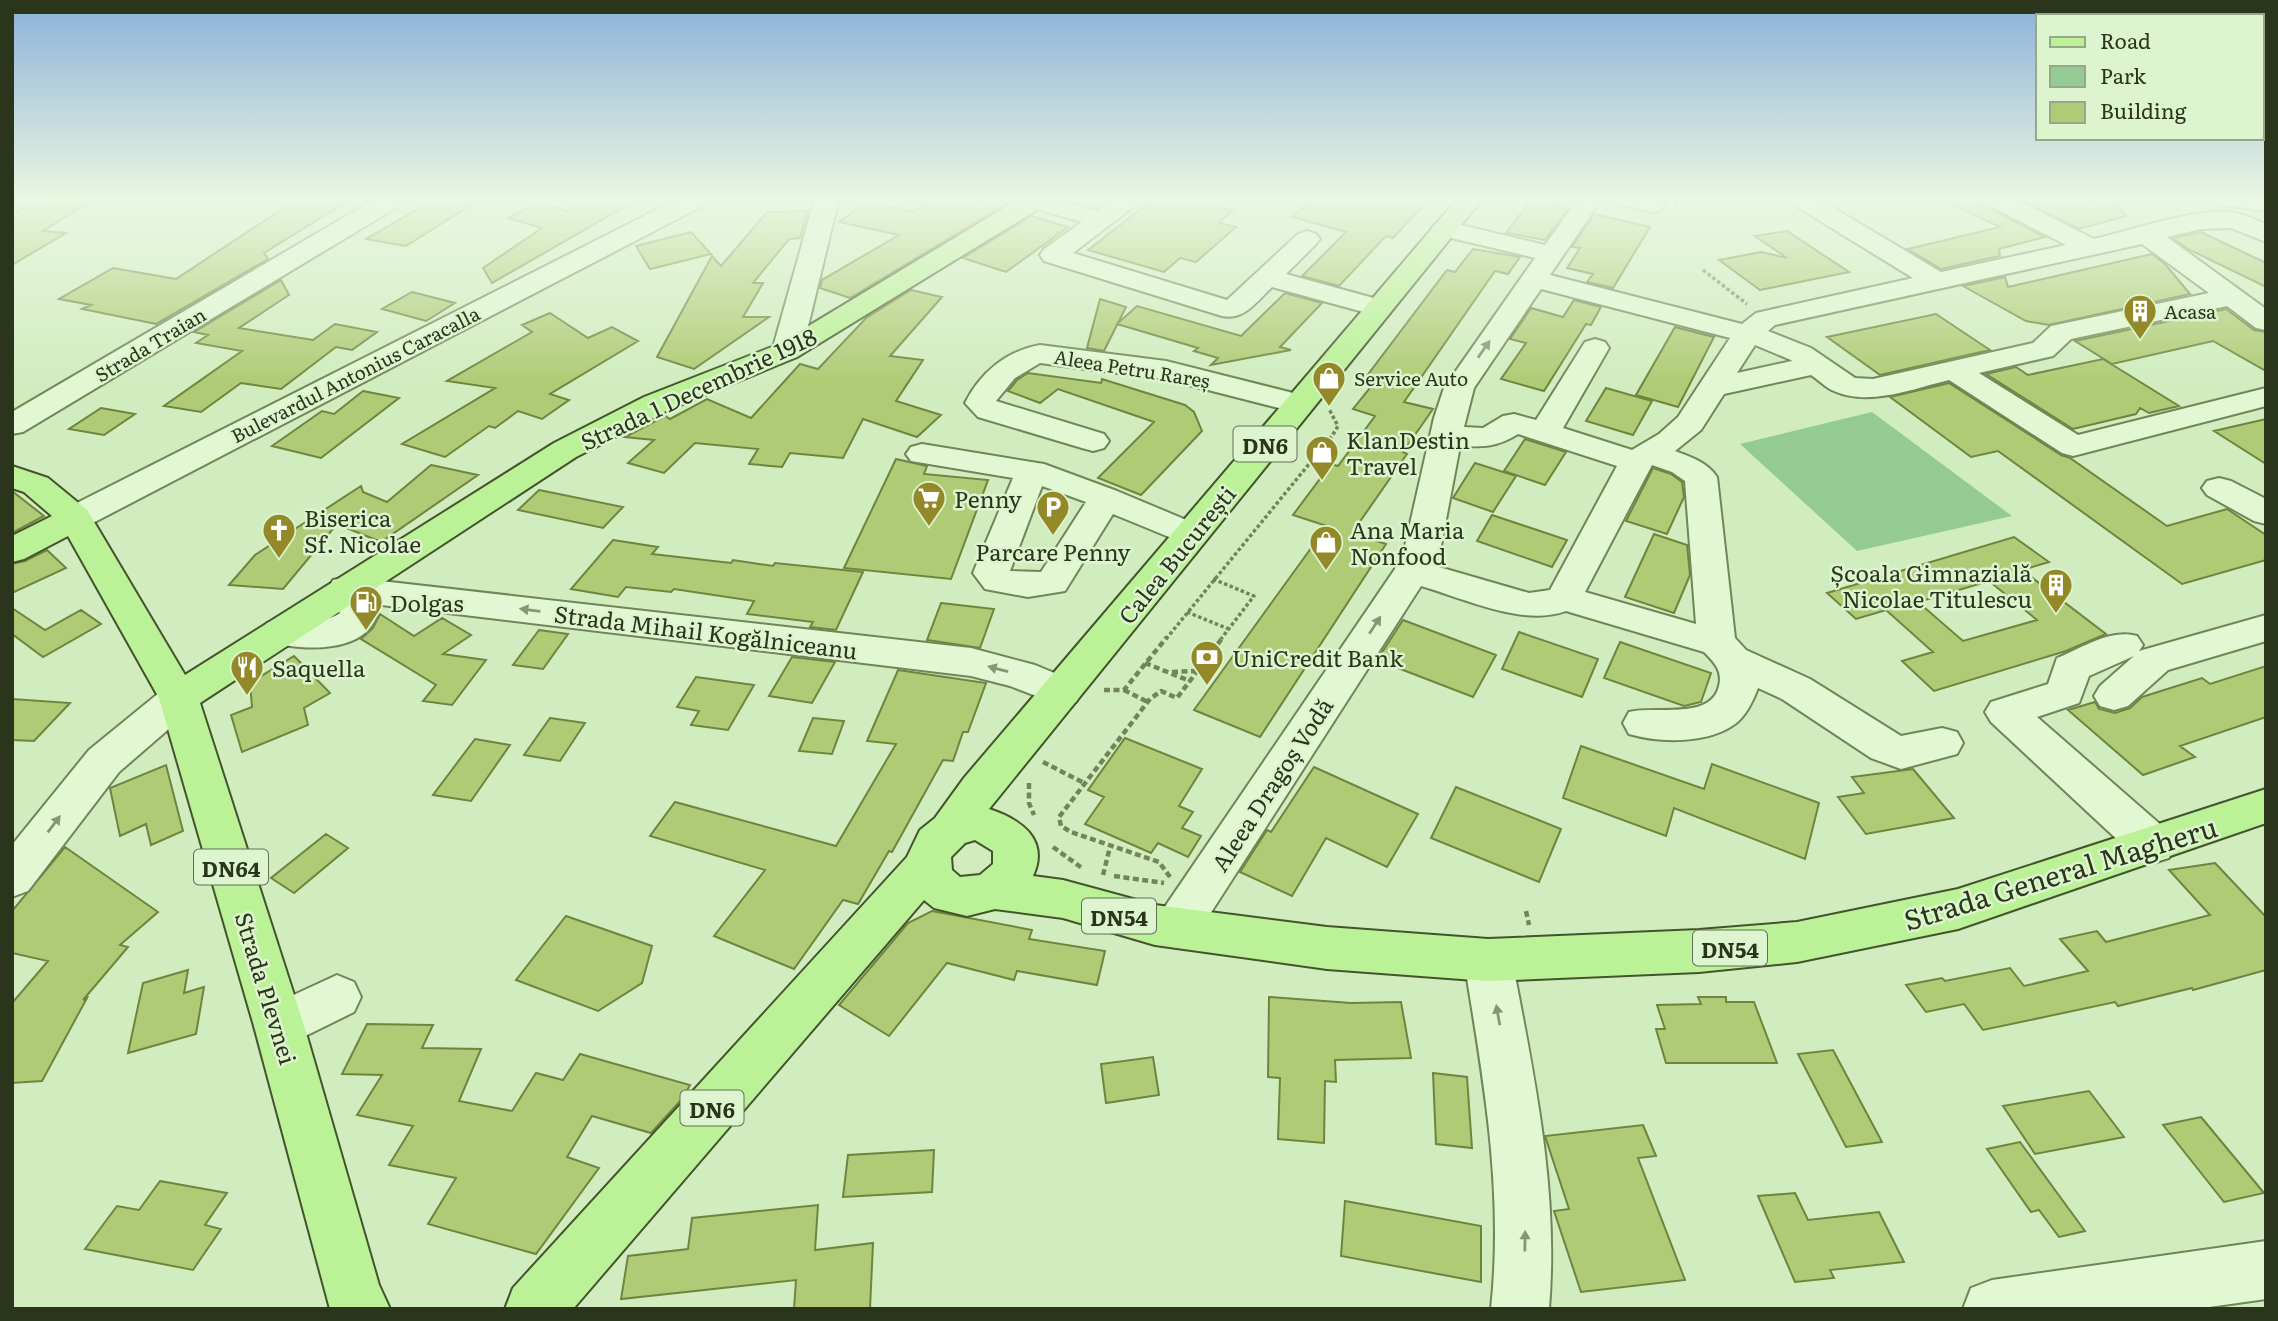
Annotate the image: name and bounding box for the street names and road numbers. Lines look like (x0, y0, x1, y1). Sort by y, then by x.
street label: Bulevardul Antonius Caracalla (226, 299, 485, 449)
street label: Strada Traian (89, 300, 211, 388)
street label: Strada 1 Decembrie 1918 (574, 318, 822, 458)
street label: Aleea Petru Rareș (1052, 342, 1212, 394)
road number: DN6 (1234, 426, 1296, 462)
street label: Calea București (1109, 477, 1243, 631)
street label: Strada Mihail Kogălniceanu (552, 596, 860, 666)
street label: Aleea Dragoș Vodă (1202, 690, 1340, 878)
street label: Strada General Magheru (1898, 804, 2222, 940)
road number: DN64 (194, 850, 268, 884)
road number: DN54 (1082, 898, 1156, 934)
street label: Strada Plevnei (228, 908, 306, 1069)
road number: DN54 (1693, 930, 1767, 965)
road number: DN6 (680, 1090, 744, 1126)

